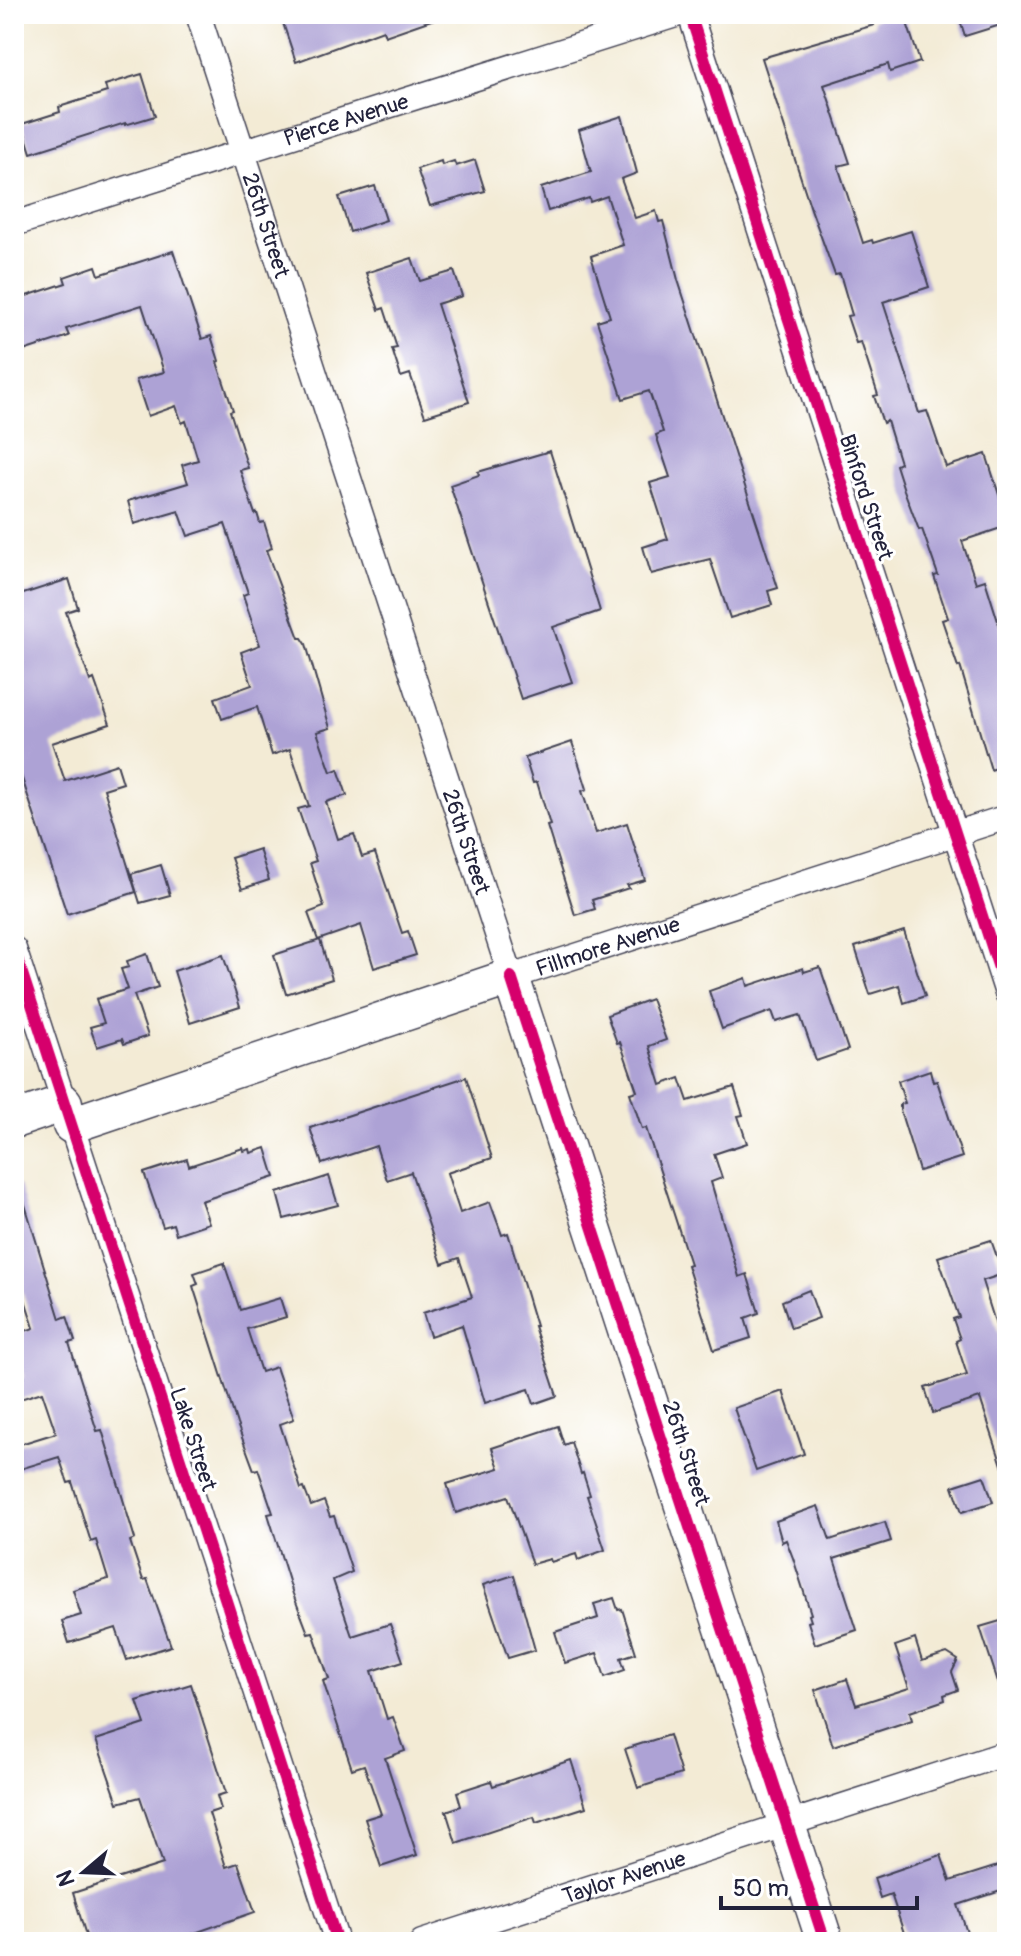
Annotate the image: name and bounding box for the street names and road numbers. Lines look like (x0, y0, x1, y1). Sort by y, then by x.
street label: Pierce Avenue (280, 87, 412, 153)
street label: 26th Street (236, 169, 296, 282)
street label: Binford Street (833, 431, 900, 564)
street label: 26th Street (436, 786, 496, 898)
street label: Fillmore Avenue (532, 910, 684, 983)
street label: Lake Street (163, 1384, 223, 1495)
street label: 26th Street (656, 1397, 716, 1509)
street label: Taylor Avenue (559, 1845, 689, 1911)

